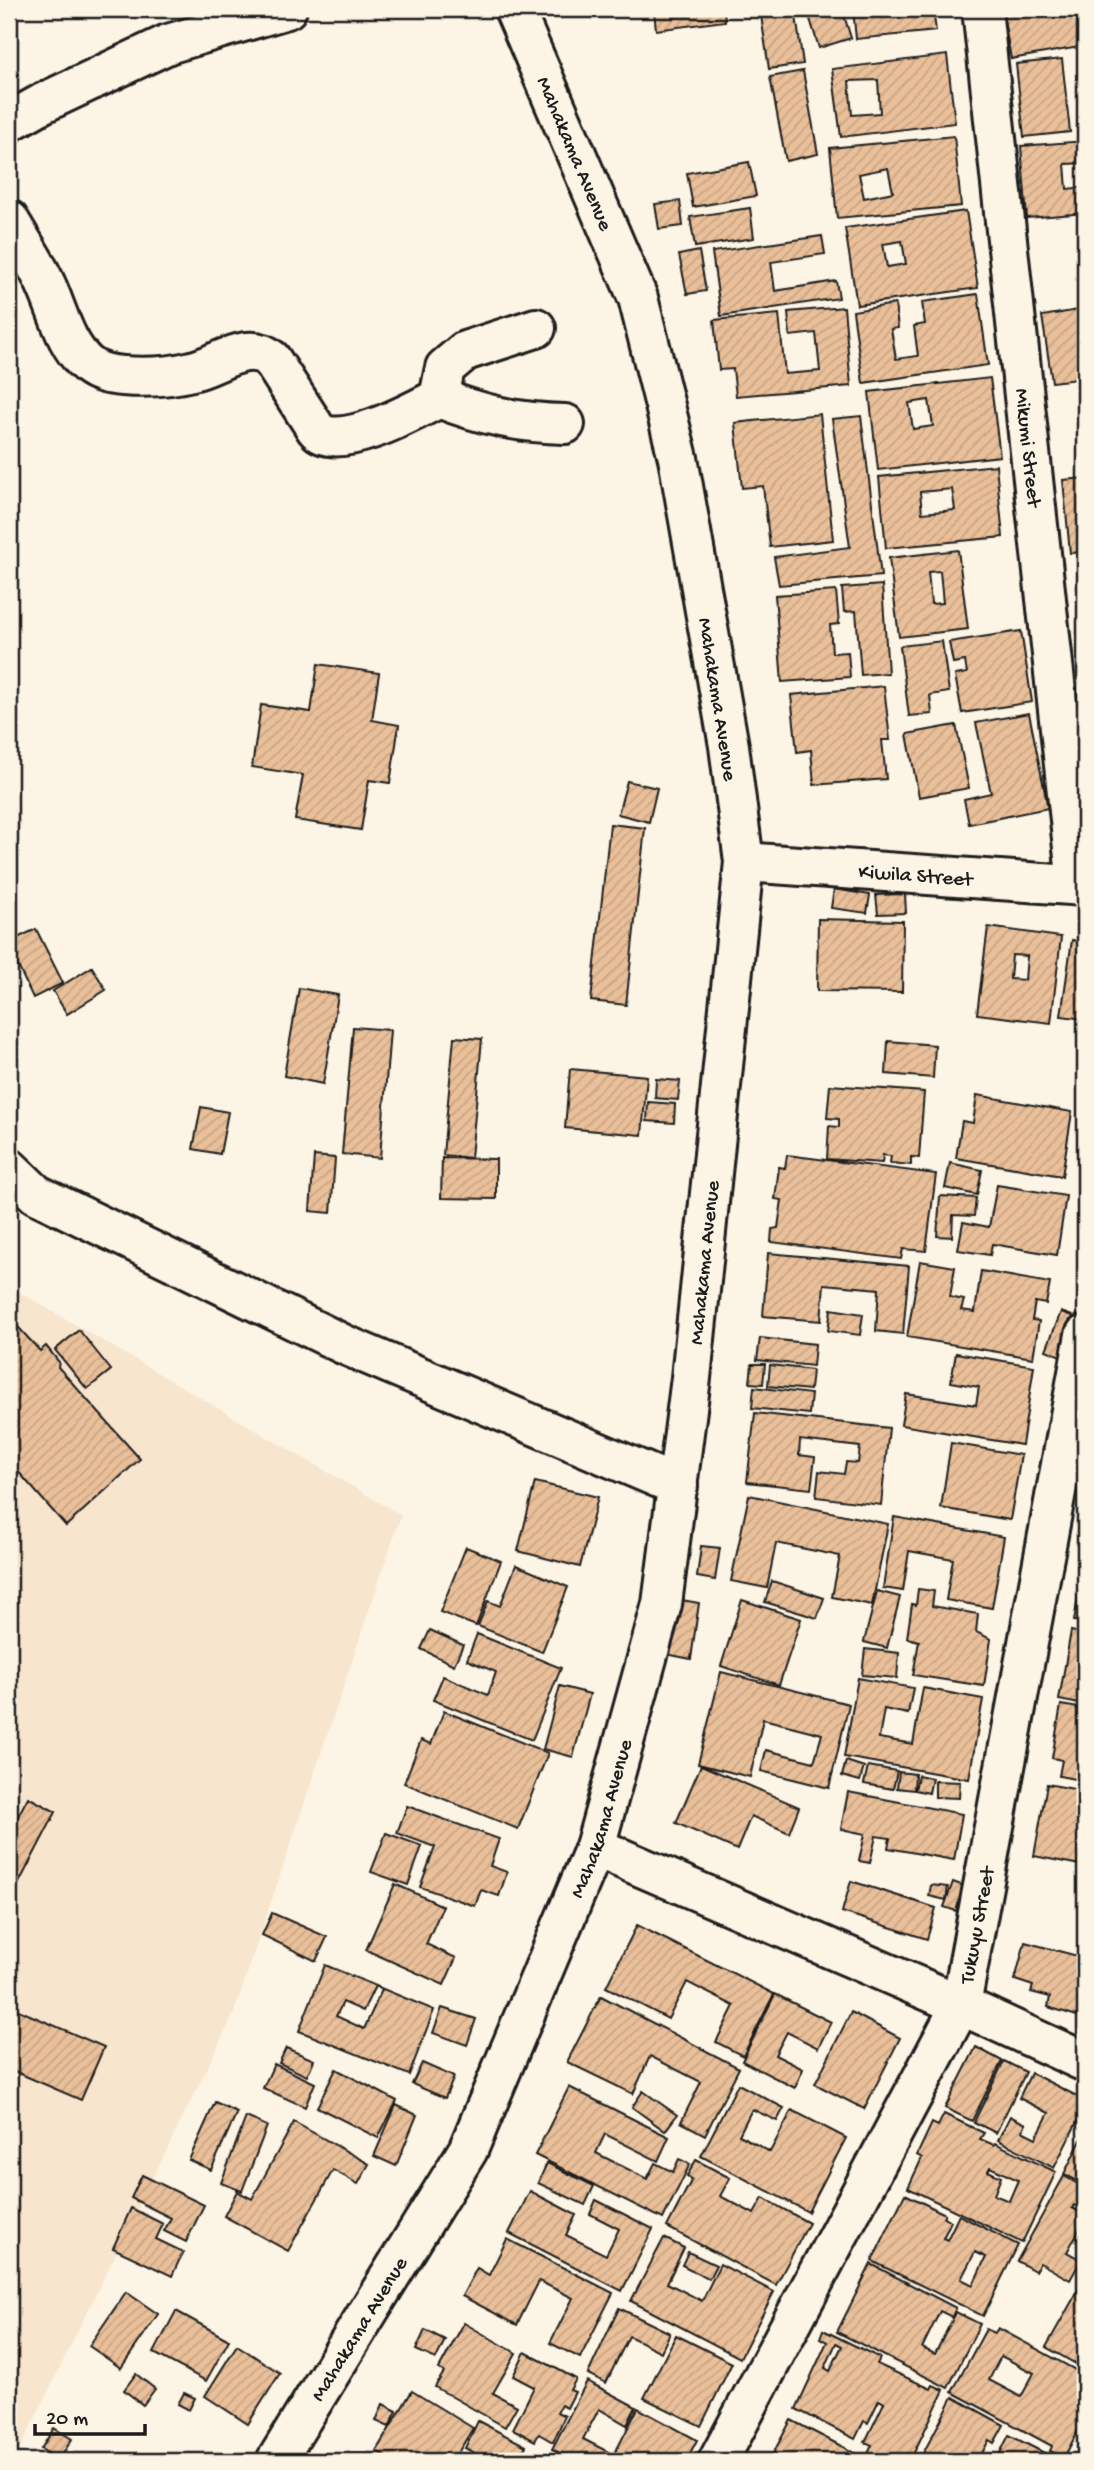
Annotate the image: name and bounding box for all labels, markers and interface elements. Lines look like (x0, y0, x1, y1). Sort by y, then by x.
street label: Mahakama Avenue (529, 74, 617, 236)
street label: Mikumi Street (1007, 387, 1045, 511)
street label: Mahakama Avenue (690, 616, 741, 784)
street label: Kiwila Street (857, 861, 976, 894)
street label: Mahakama Avenue (685, 1178, 727, 1346)
street label: Mahakama Avenue (566, 1736, 640, 1903)
street label: Tukuyu Street (956, 1863, 1003, 1987)
street label: Mahakama Avenue (307, 2252, 416, 2407)
scale bar (35, 2393, 145, 2437)
text: 20 m (46, 2408, 88, 2433)

